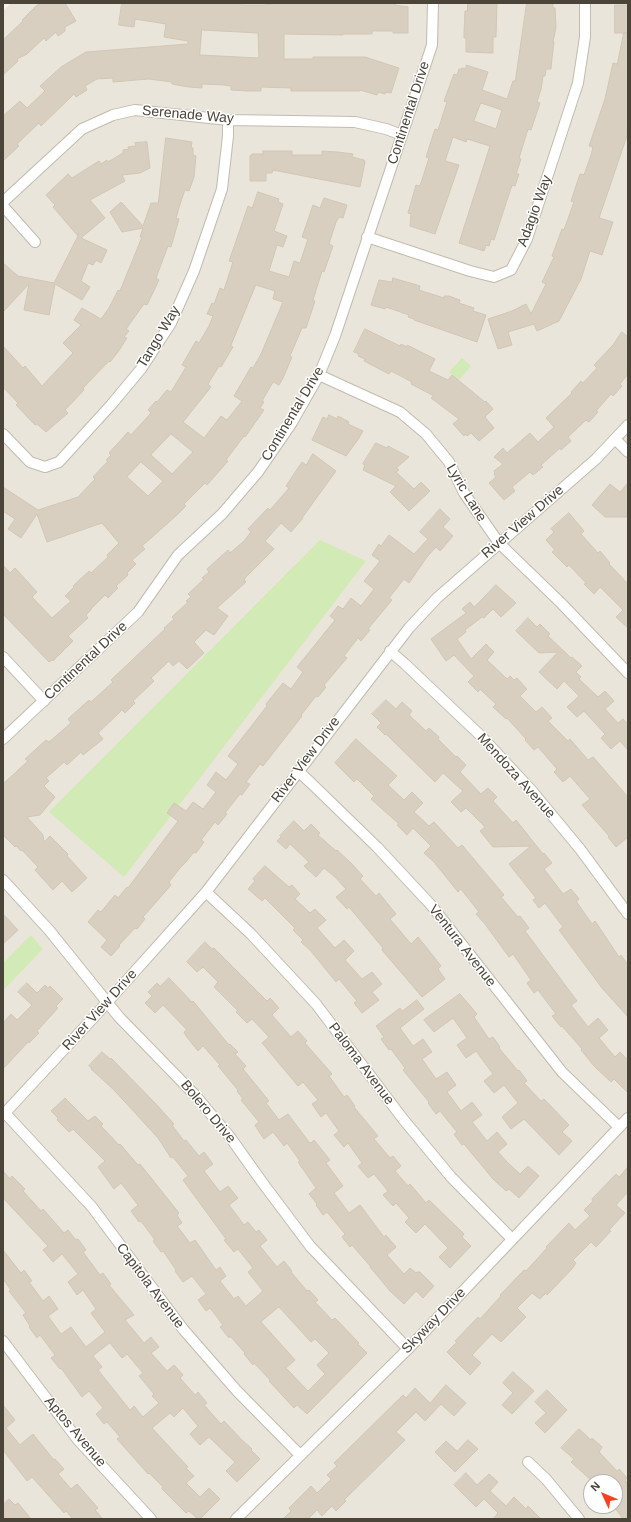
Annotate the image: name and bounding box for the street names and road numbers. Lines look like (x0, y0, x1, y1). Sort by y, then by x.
street label: Continental Drive (384, 59, 434, 167)
street label: Serenade Way (141, 103, 235, 127)
street label: Adagio Way (514, 173, 556, 249)
street label: Tango Way (134, 303, 184, 371)
street label: Continental Drive (258, 364, 328, 464)
street label: Lyric Lane (442, 461, 490, 525)
street label: River View Drive (479, 482, 567, 562)
street label: Continental Drive (41, 618, 131, 704)
street label: River View Drive (268, 714, 344, 806)
street label: Mendoza Avenue (473, 730, 559, 822)
street label: Ventura Avenue (425, 902, 499, 990)
street label: River View Drive (59, 966, 141, 1054)
street label: Paloma Avenue (325, 1020, 397, 1108)
street label: Bolero Drive (177, 1077, 239, 1147)
street label: Capitola Avenue (112, 1240, 188, 1332)
street label: Skyway Drive (399, 1285, 469, 1357)
street label: Aptos Avenue (41, 1393, 109, 1471)

